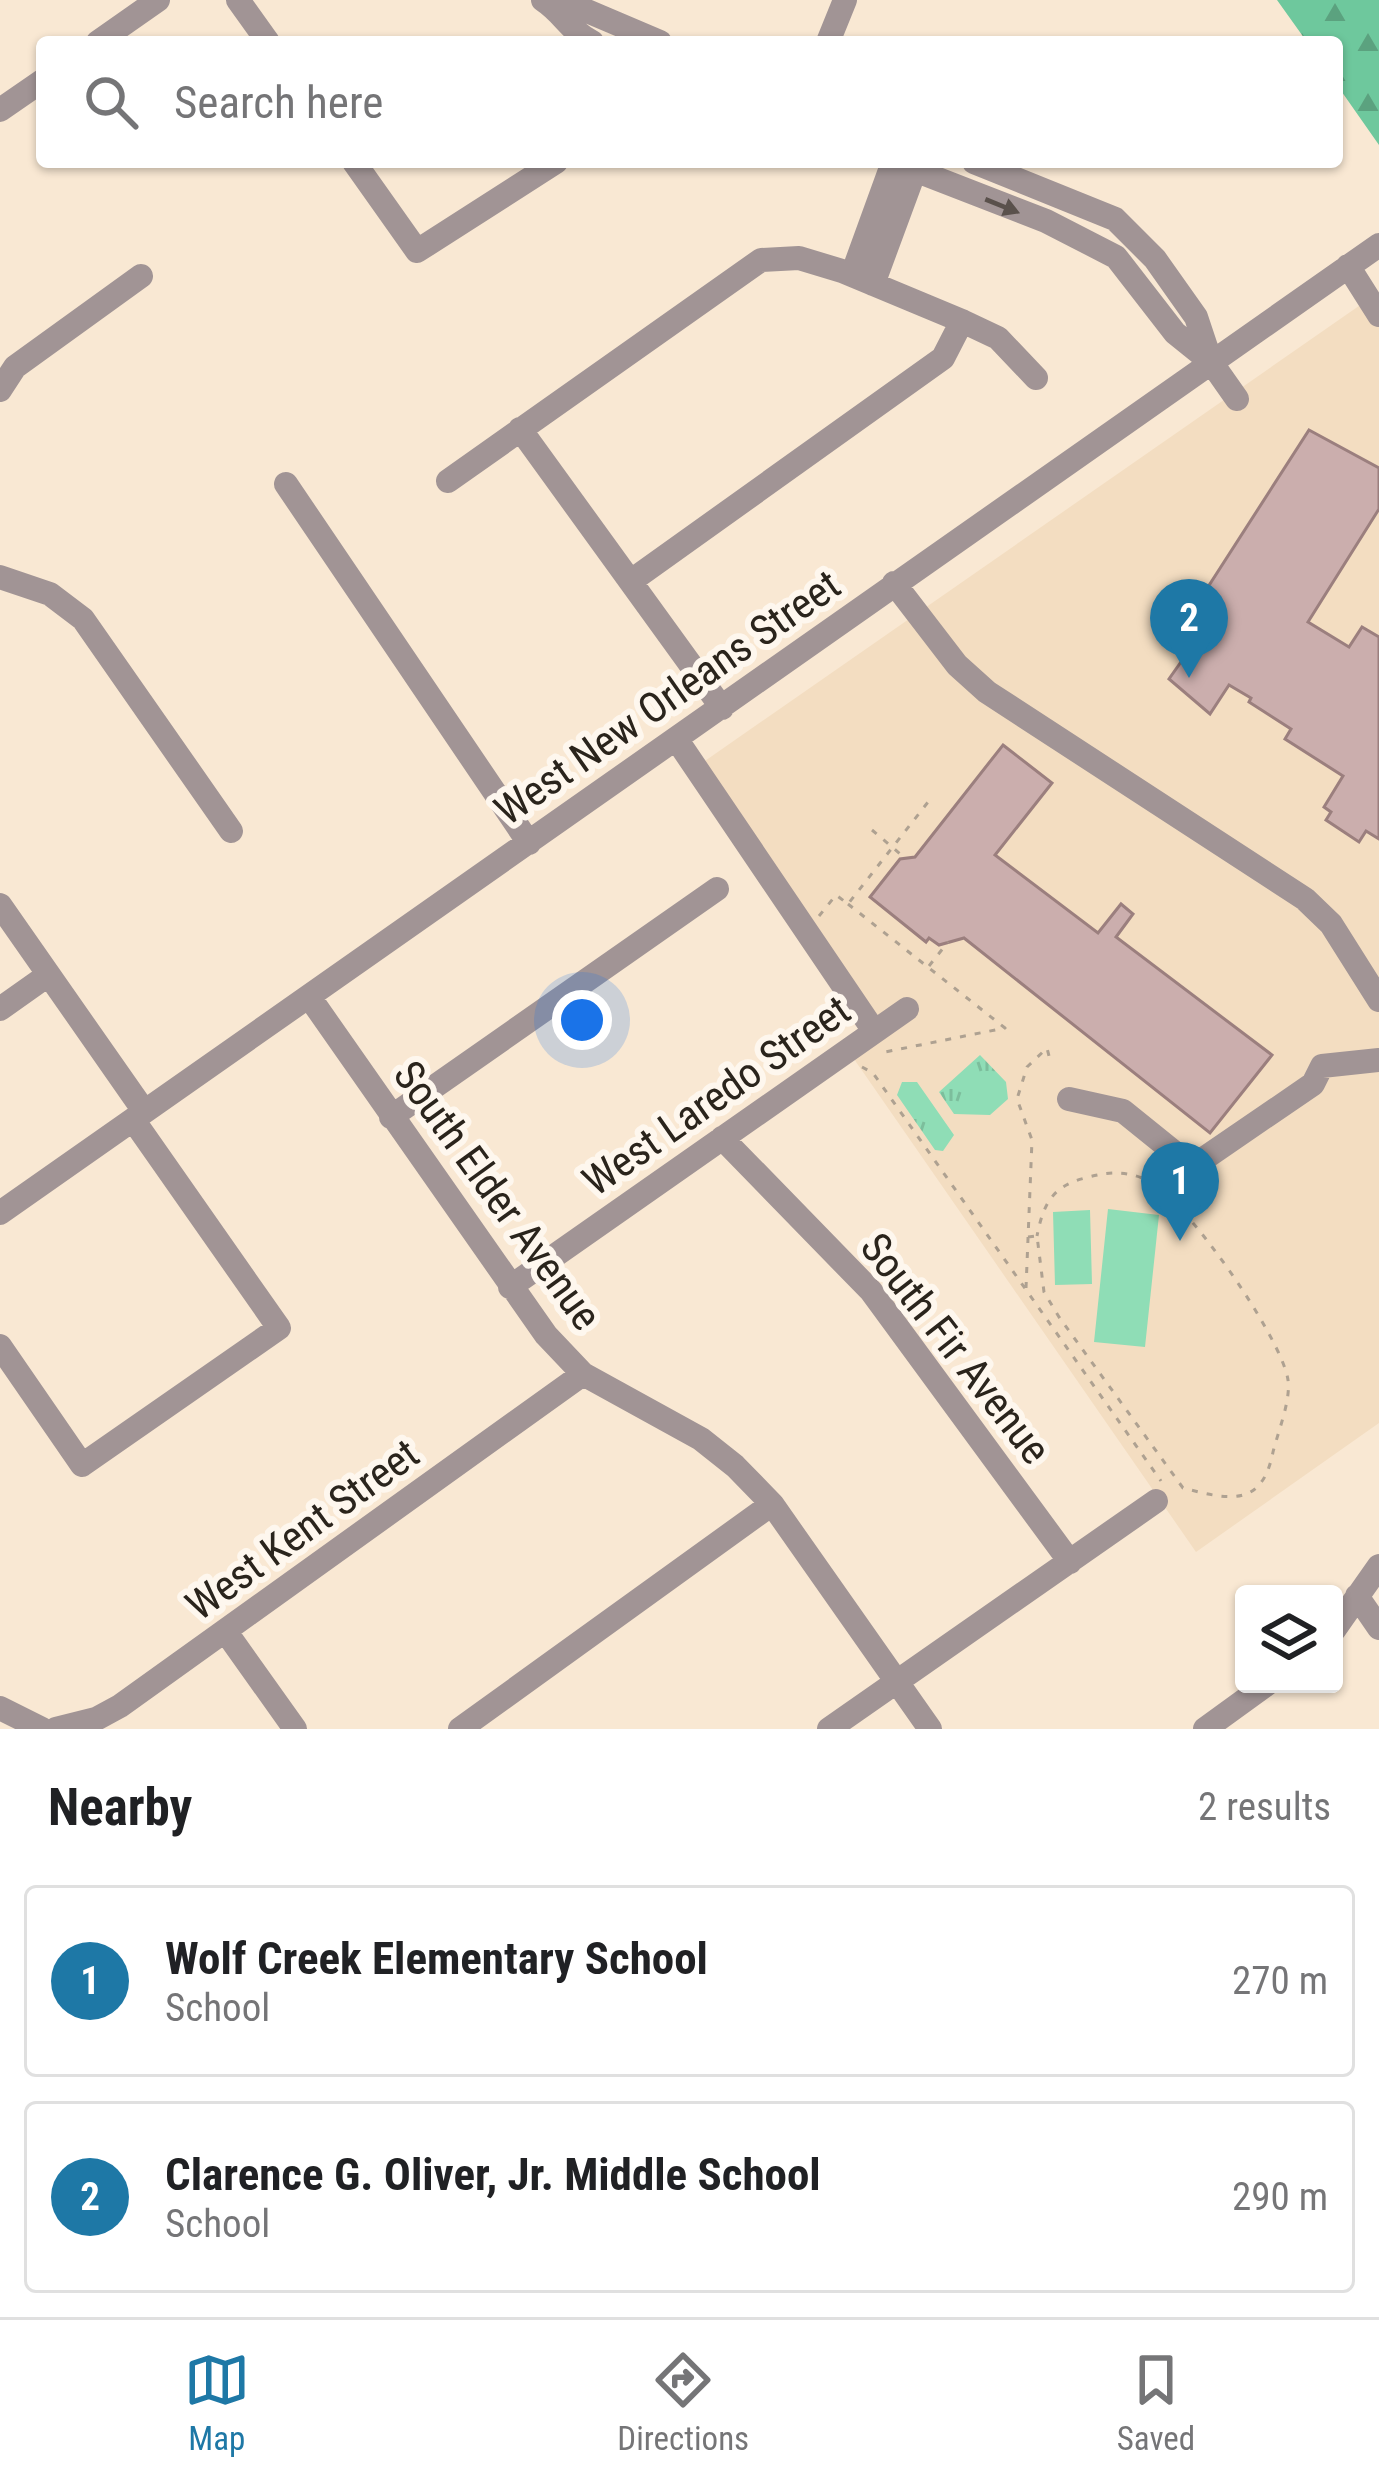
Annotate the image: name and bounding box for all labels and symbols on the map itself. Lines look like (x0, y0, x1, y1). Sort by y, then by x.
one-way arrow (985, 197, 1021, 216)
street label: West New Orleans Street (485, 560, 849, 835)
pin: 2 (1150, 579, 1228, 678)
street label: West Laredo Street (573, 985, 859, 1206)
your location (552, 990, 612, 1050)
street label: South Elder Avenue (384, 1051, 611, 1339)
pin: 1 (1141, 1142, 1219, 1241)
street label: South Fir Avenue (851, 1223, 1061, 1473)
street label: West Kent Street (177, 1429, 428, 1630)

